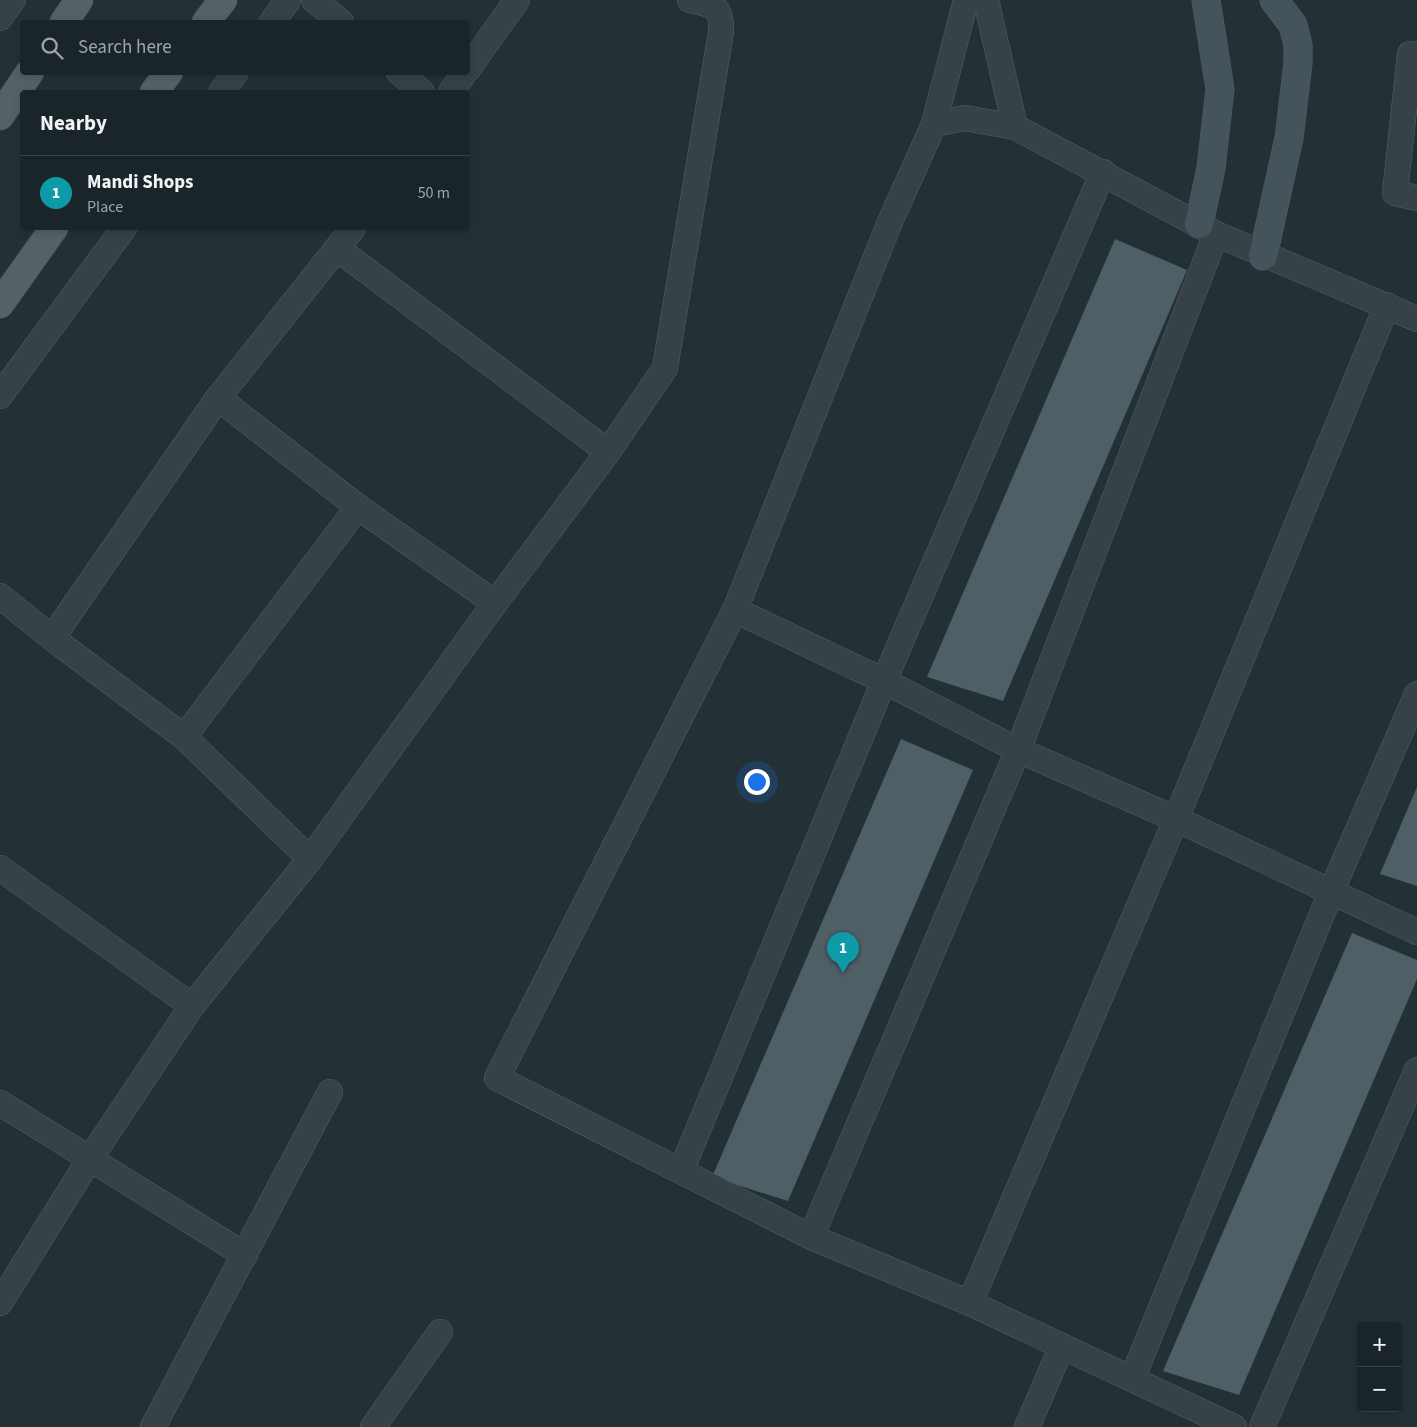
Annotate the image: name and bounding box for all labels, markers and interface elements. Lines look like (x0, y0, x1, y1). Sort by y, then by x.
search box (20, 20, 470, 75)
icon: search (38, 34, 66, 62)
text: Search here (78, 34, 172, 61)
text: Nearby (40, 108, 107, 138)
text: Mandi Shops (87, 169, 193, 196)
text: 1 (52, 182, 60, 204)
text: 50 m (418, 182, 450, 204)
text: Place (87, 196, 123, 218)
your location (744, 769, 770, 795)
pin: 1 (827, 932, 859, 973)
map controls (1357, 1322, 1402, 1412)
button: + (1357, 1322, 1402, 1367)
button: − (1357, 1367, 1402, 1412)

